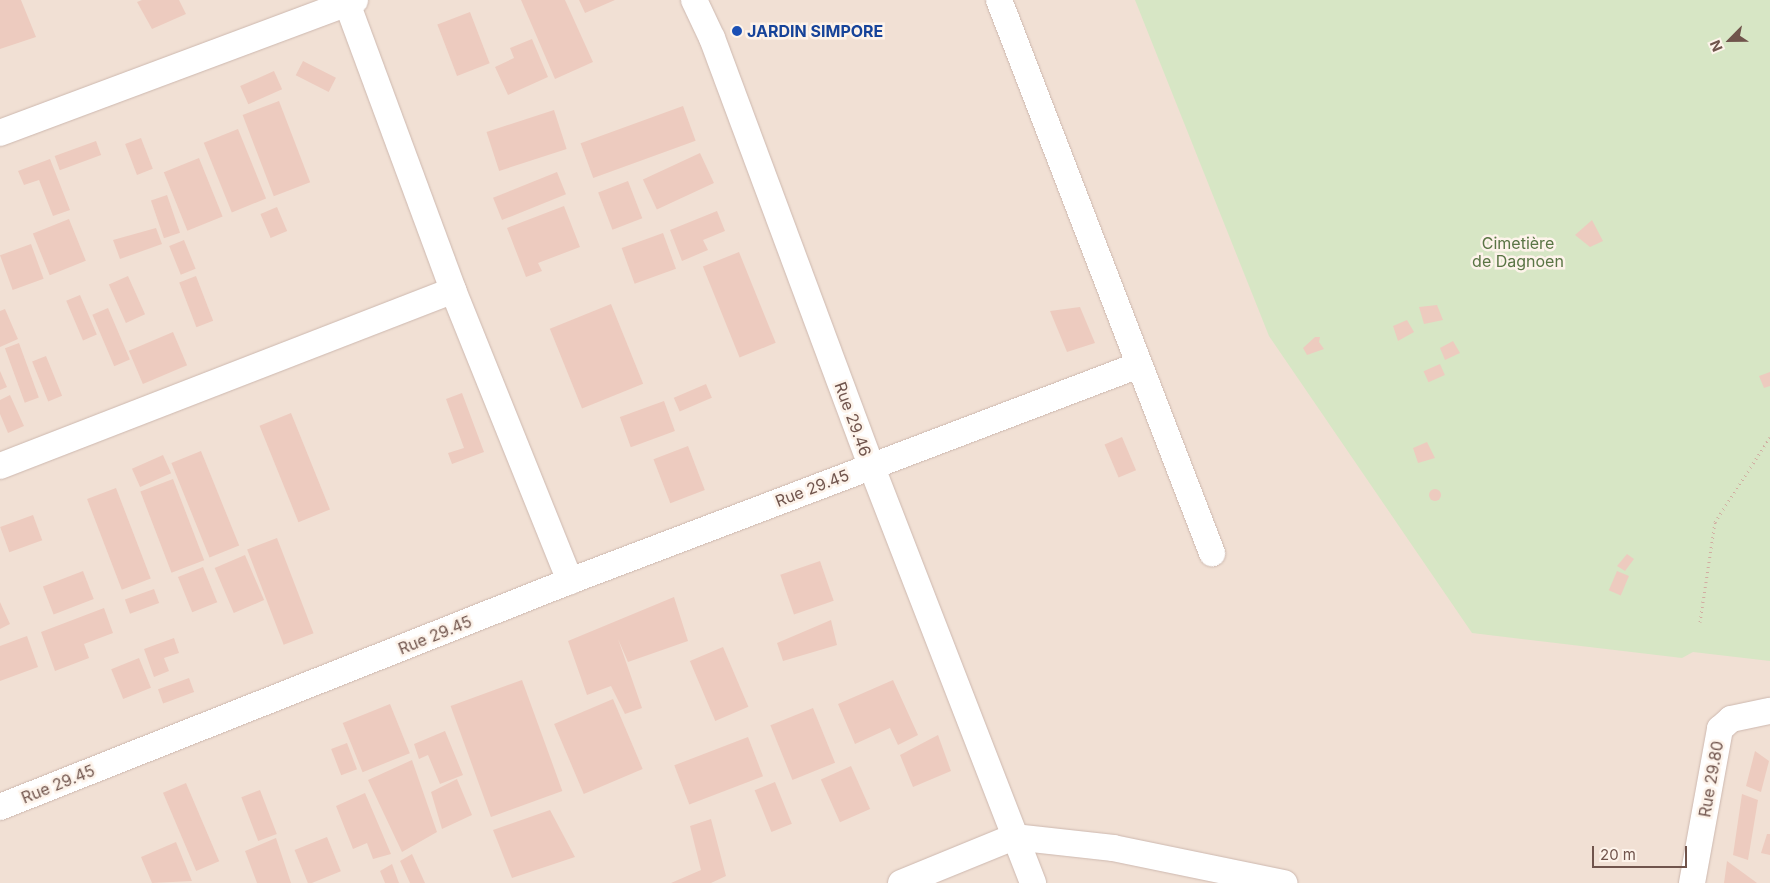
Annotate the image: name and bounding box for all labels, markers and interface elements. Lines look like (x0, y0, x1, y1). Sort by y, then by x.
north arrow (1705, 15, 1755, 65)
place label: JARDIN SIMPORE (747, 21, 883, 41)
marker: JARDIN SIMPORE (731, 25, 743, 37)
text: N (1706, 38, 1726, 54)
park label: Cimetière de Dagnoen (1472, 233, 1564, 271)
street label: Rue 29.46 (831, 379, 875, 459)
street label: Rue 29.45 (772, 465, 852, 511)
street label: Rue 29.45 (395, 612, 475, 658)
street label: Rue 29.80 (1695, 739, 1727, 819)
street label: Rue 29.45 (18, 761, 98, 807)
scale bar (1595, 836, 1690, 868)
text: 20 m (1600, 845, 1636, 864)

